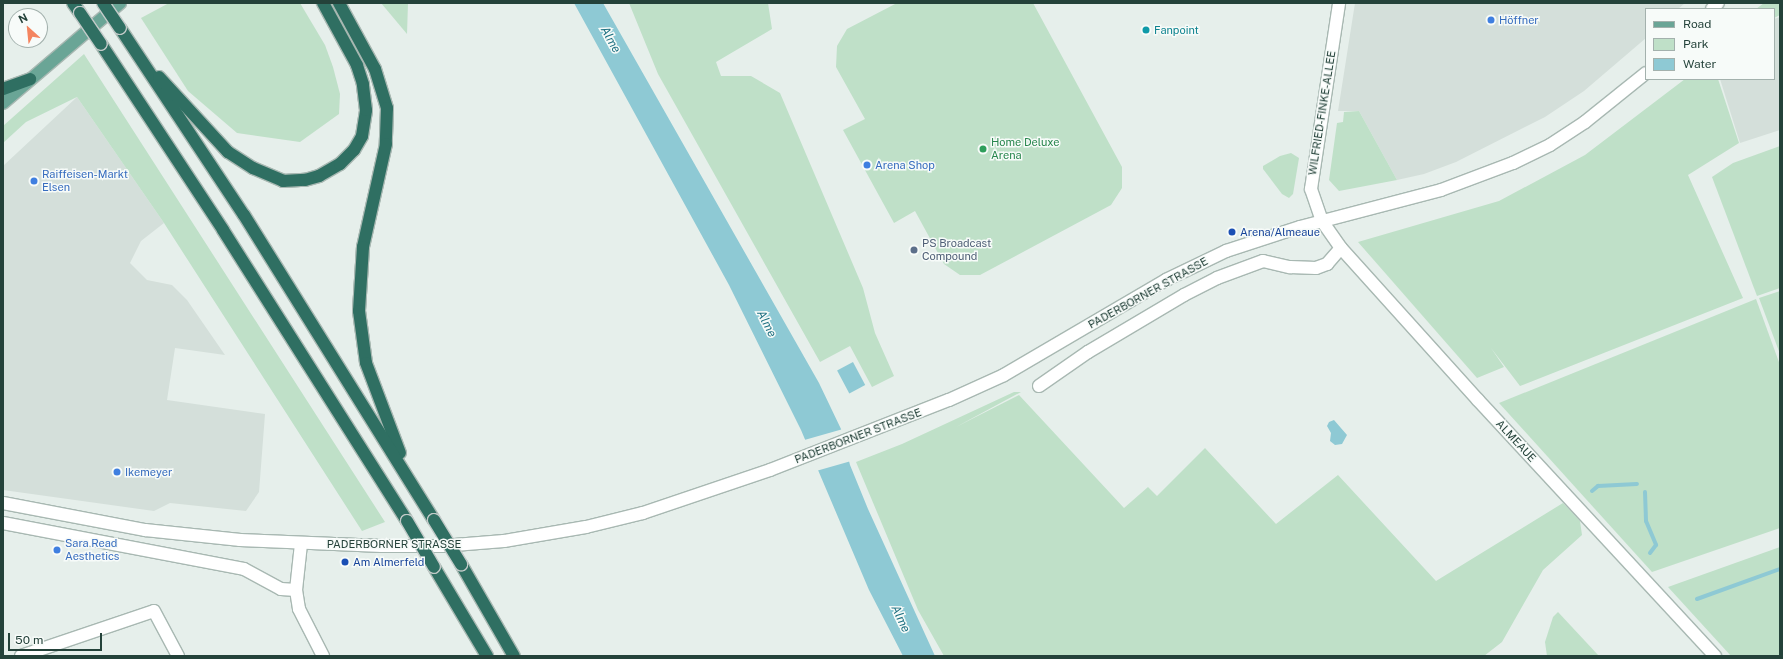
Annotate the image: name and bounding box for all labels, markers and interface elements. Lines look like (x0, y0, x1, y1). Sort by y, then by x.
north arrow (8, 8, 48, 48)
legend (1645, 8, 1775, 80)
text: N (16, 11, 30, 26)
place label: Höffner (1499, 13, 1539, 27)
marker: Höffner (1486, 15, 1496, 25)
text: Road (1683, 17, 1711, 31)
place label: Fanpoint (1154, 23, 1199, 37)
water label: Alme (597, 24, 623, 56)
marker: Fanpoint (1141, 25, 1151, 35)
text: Park (1683, 37, 1709, 51)
street label: WILFRIED-FINKE-ALLEE (1306, 50, 1338, 176)
text: Water (1683, 57, 1716, 71)
place label: Home Deluxe Arena (991, 136, 1060, 162)
marker: Home Deluxe Arena (978, 144, 988, 154)
place label: Arena Shop (875, 158, 935, 172)
marker: Arena Shop (862, 160, 872, 170)
place label: Raiffeisen-Markt Elsen (42, 168, 128, 194)
marker: Raiffeisen-Markt Elsen (29, 176, 39, 186)
place label: Arena/Almeaue (1240, 225, 1320, 239)
marker: Arena/Almeaue (1227, 227, 1237, 237)
place label: PS Broadcast Compound (922, 237, 991, 263)
marker: PS Broadcast Compound (909, 245, 919, 255)
street label: PADERBORNER STRASSE (1086, 255, 1210, 331)
water label: Alme (753, 308, 779, 340)
street label: PADERBORNER STRASSE (793, 406, 923, 466)
street label: ALMEAUE (1493, 417, 1539, 465)
place label: Ikemeyer (125, 465, 172, 479)
marker: Ikemeyer (112, 467, 122, 477)
place label: Sara Read Aesthetics (65, 537, 119, 563)
street label: PADERBORNER STRASSE (327, 537, 461, 551)
marker: Sara Read Aesthetics (52, 545, 62, 555)
place label: Am Almerfeld (353, 555, 424, 569)
marker: Am Almerfeld (340, 557, 350, 567)
water label: Alme (888, 603, 912, 635)
scale bar (10, 625, 104, 651)
text: 50 m (15, 633, 43, 647)

